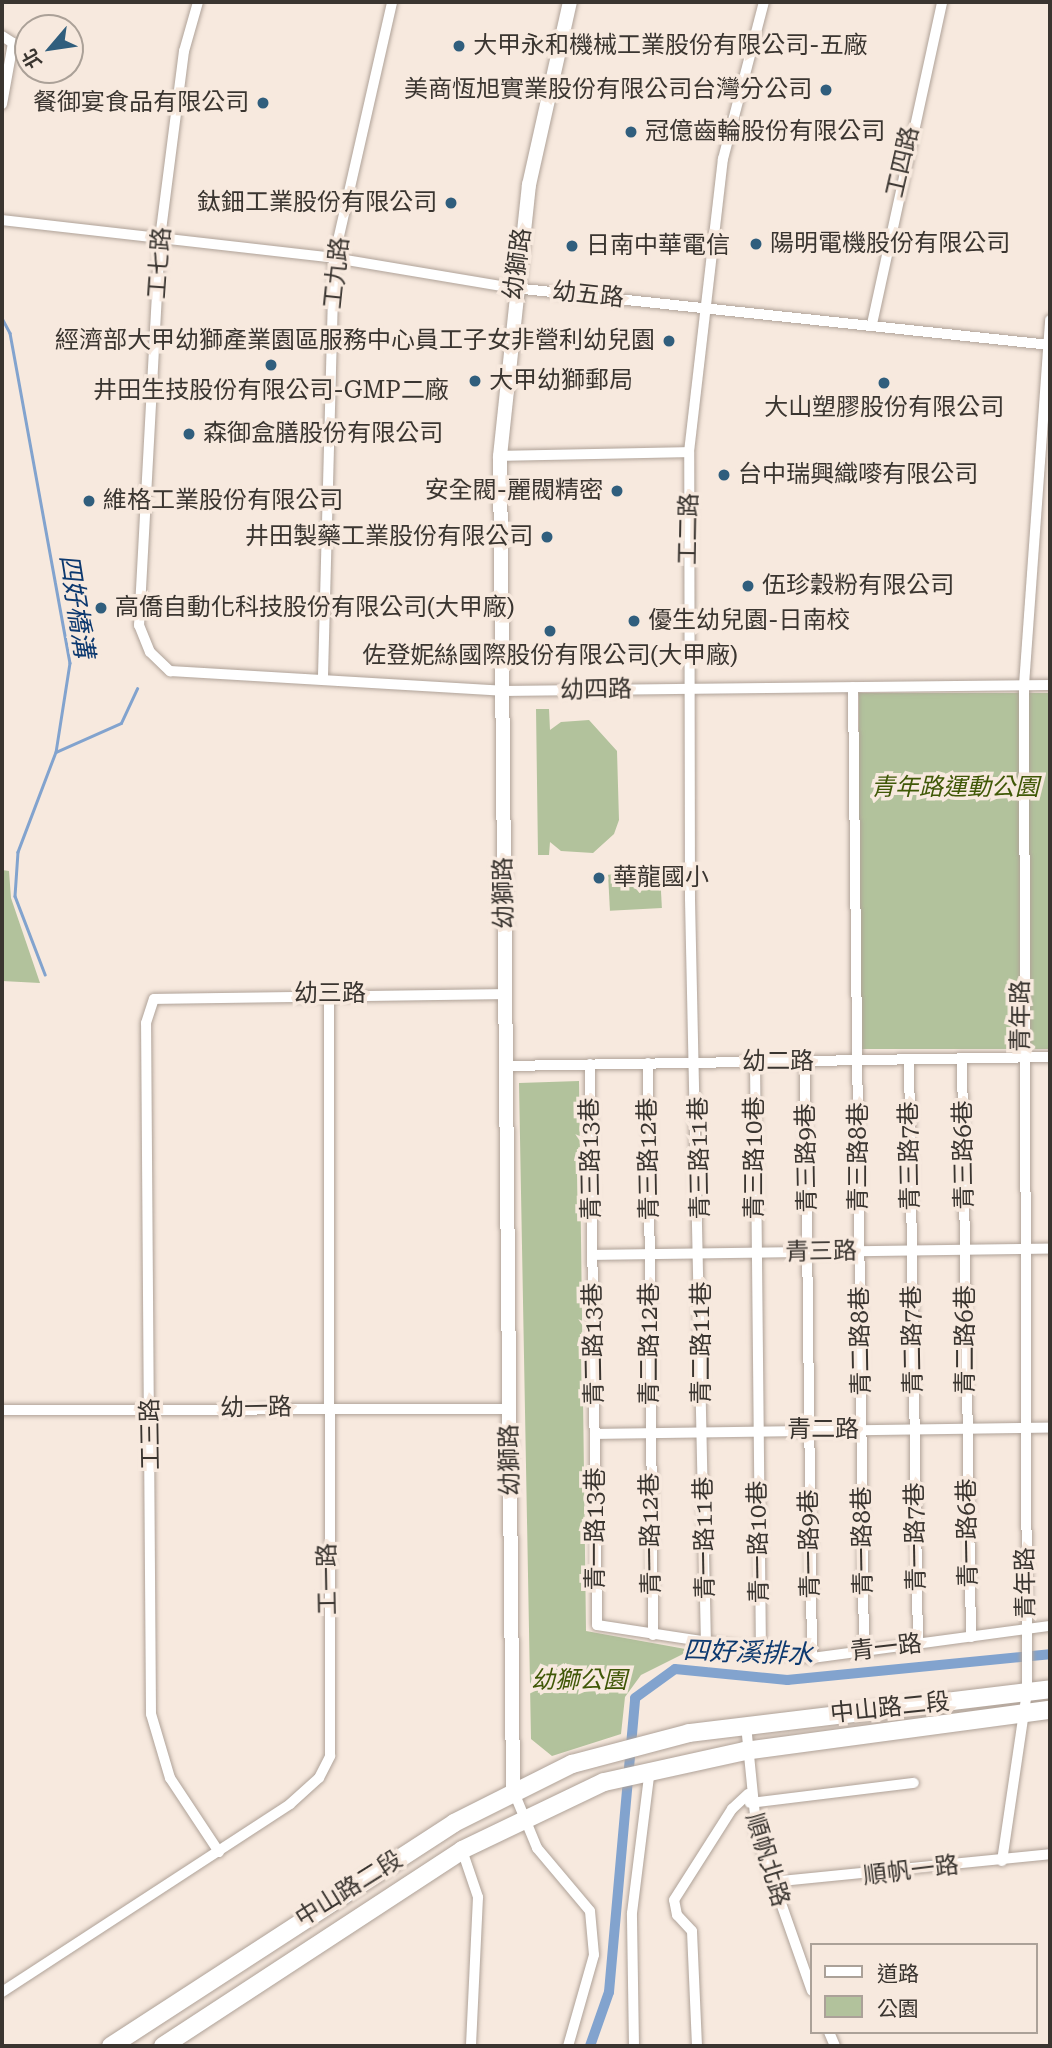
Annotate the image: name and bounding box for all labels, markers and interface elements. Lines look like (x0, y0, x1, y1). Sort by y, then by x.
north arrow (14, 14, 84, 84)
place label: 大甲永和機械工業股份有限公司-五廠 (473, 32, 868, 60)
marker: 大甲永和機械工業股份有限公司-五廠 (451, 38, 467, 54)
text: 北 (17, 45, 47, 72)
place label: 美商恆旭實業股份有限公司台灣分公司 (404, 76, 812, 104)
marker: 美商恆旭實業股份有限公司台灣分公司 (818, 82, 834, 98)
place label: 餐御宴食品有限公司 (33, 89, 249, 117)
marker: 餐御宴食品有限公司 (255, 95, 271, 111)
place label: 冠億齒輪股份有限公司 (645, 118, 885, 146)
marker: 冠億齒輪股份有限公司 (623, 124, 639, 140)
street label: 工四路 (881, 124, 925, 200)
place label: 鈦鈿工業股份有限公司 (197, 189, 437, 217)
marker: 鈦鈿工業股份有限公司 (443, 195, 459, 211)
street label: 工七路 (143, 226, 177, 300)
street label: 幼獅路 (499, 226, 537, 302)
place label: 陽明電機股份有限公司 (770, 230, 1010, 258)
place label: 日南中華電信 (586, 232, 730, 260)
street label: 工九路 (319, 236, 355, 310)
marker: 陽明電機股份有限公司 (748, 236, 764, 252)
marker: 日南中華電信 (564, 238, 580, 254)
street label: 幼五路 (551, 277, 625, 313)
place label: 經濟部大甲幼獅產業園區服務中心員工子女非營利幼兒園 (55, 327, 655, 355)
marker: 經濟部大甲幼獅產業園區服務中心員工子女非營利幼兒園 (661, 333, 677, 349)
marker: 井田生技股份有限公司-GMP二廠 (263, 357, 279, 373)
place label: 大甲幼獅郵局 (489, 367, 633, 395)
marker: 大甲幼獅郵局 (467, 373, 483, 389)
marker: 大山塑膠股份有限公司 (876, 375, 892, 391)
place label: 井田生技股份有限公司-GMP二廠 (93, 377, 449, 405)
place label: 大山塑膠股份有限公司 (764, 394, 1004, 422)
place label: 森御盒膳股份有限公司 (203, 420, 443, 448)
marker: 森御盒膳股份有限公司 (181, 426, 197, 442)
place label: 台中瑞興織嘜有限公司 (738, 461, 978, 489)
marker: 台中瑞興織嘜有限公司 (716, 467, 732, 483)
place label: 安全閥-麗閥精密 (424, 477, 603, 505)
marker: 安全閥-麗閥精密 (609, 483, 625, 499)
place label: 維格工業股份有限公司 (103, 487, 343, 515)
marker: 維格工業股份有限公司 (81, 493, 97, 509)
street label: 工二路 (674, 493, 704, 565)
place label: 井田製藥工業股份有限公司 (245, 523, 533, 551)
marker: 井田製藥工業股份有限公司 (539, 529, 555, 545)
water label: 四好橋溝 (52, 552, 100, 660)
place label: 伍珍穀粉有限公司 (762, 572, 954, 600)
marker: 伍珍穀粉有限公司 (740, 578, 756, 594)
place label: 高僑自動化科技股份有限公司(大甲廠) (115, 594, 515, 622)
marker: 高僑自動化科技股份有限公司(大甲廠) (93, 600, 109, 616)
place label: 優生幼兒園-日南校 (648, 607, 851, 635)
marker: 優生幼兒園-日南校 (626, 613, 642, 629)
marker: 佐登妮絲國際股份有限公司(大甲廠) (542, 623, 558, 639)
place label: 佐登妮絲國際股份有限公司(大甲廠) (362, 642, 738, 670)
street label: 幼四路 (560, 675, 632, 705)
park label: 青年路運動公園 (871, 774, 1039, 802)
street label: 幼獅路 (489, 857, 519, 929)
place label: 華龍國小 (613, 864, 709, 892)
marker: 華龍國小 (591, 870, 607, 886)
street label: 幼三路 (294, 980, 366, 1008)
street label: 青年路 (1007, 980, 1035, 1052)
street label: 幼二路 (742, 1048, 814, 1076)
street label: 青三路11巷 (685, 1096, 715, 1220)
street label: 青三路13巷 (576, 1097, 606, 1221)
street label: 青三路12巷 (634, 1097, 664, 1221)
street label: 青三路10巷 (741, 1097, 769, 1219)
street label: 青三路6巷 (949, 1100, 979, 1210)
street label: 青三路7巷 (895, 1101, 925, 1211)
street label: 青三路8巷 (845, 1102, 873, 1212)
street label: 青三路9巷 (792, 1103, 822, 1213)
street label: 青三路 (785, 1237, 857, 1267)
street label: 青二路13巷 (579, 1282, 609, 1406)
street label: 青二路11巷 (688, 1282, 716, 1404)
street label: 青二路12巷 (636, 1283, 664, 1405)
street label: 青二路7巷 (898, 1285, 928, 1395)
street label: 青二路6巷 (952, 1285, 980, 1395)
street label: 青二路8巷 (846, 1286, 876, 1396)
street label: 幼一路 (220, 1393, 292, 1423)
street label: 工三路 (136, 1398, 166, 1470)
street label: 青二路 (787, 1416, 859, 1444)
street label: 幼獅路 (495, 1424, 525, 1496)
street label: 青一路13巷 (582, 1468, 610, 1590)
street label: 青一路12巷 (636, 1472, 666, 1596)
street label: 青一路11巷 (690, 1476, 720, 1600)
street label: 青一路6巷 (953, 1478, 983, 1588)
street label: 青一路10巷 (744, 1480, 774, 1604)
street label: 青一路7巷 (901, 1482, 931, 1592)
street label: 青一路8巷 (848, 1486, 878, 1596)
street label: 青一路9巷 (795, 1489, 825, 1599)
street label: 工一路 (313, 1543, 343, 1615)
street label: 青年路 (1011, 1547, 1041, 1619)
street label: 青一路 (849, 1629, 923, 1667)
water label: 四好溪排水 (682, 1635, 814, 1671)
park label: 幼獅公園 (531, 1667, 627, 1695)
street label: 中山路二段 (829, 1687, 951, 1729)
street label: 順帆北路 (739, 1810, 795, 1910)
street label: 中山路二段 (290, 1845, 408, 1933)
street label: 順帆一路 (862, 1851, 960, 1891)
legend (810, 1943, 1038, 2034)
text: 道路 (877, 1962, 919, 1986)
text: 公園 (877, 1997, 919, 2021)

